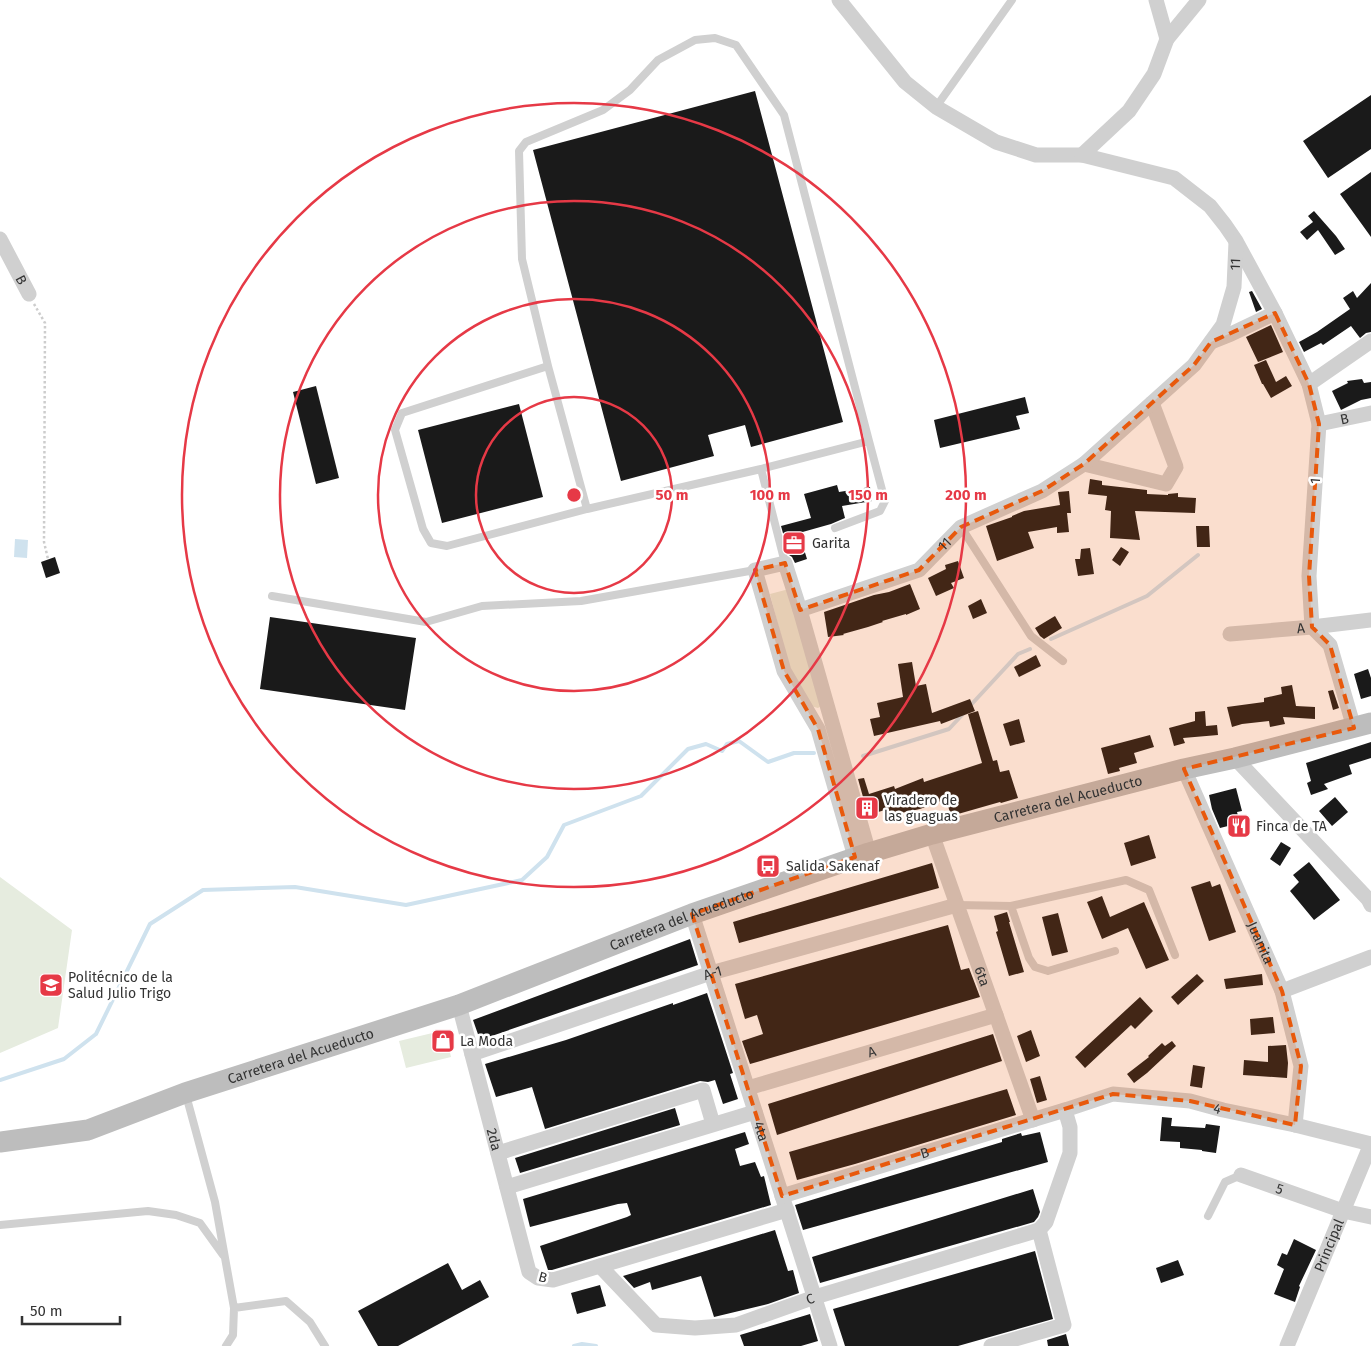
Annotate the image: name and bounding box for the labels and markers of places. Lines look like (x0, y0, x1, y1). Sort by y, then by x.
centre of rings (565, 486, 583, 504)
office icon: Garita (781, 530, 807, 556)
place label: Garita (812, 535, 850, 552)
place label: Viradero de las guaguas (884, 792, 958, 825)
building icon: Viradero de las guaguas (854, 795, 880, 821)
restaurant icon: Finca de TA (1226, 813, 1252, 839)
place label: Finca de TA (1256, 818, 1327, 835)
bus stop icon: Salida Sakenaf (755, 853, 781, 879)
place label: Salida Sakenaf (786, 858, 881, 875)
place label: Politécnico de la Salud Julio Trigo (68, 969, 173, 1002)
school or university icon: Politécnico de la Salud Julio Trigo (38, 972, 64, 998)
shop icon: La Moda (430, 1028, 456, 1054)
place label: La Moda (460, 1033, 513, 1050)

